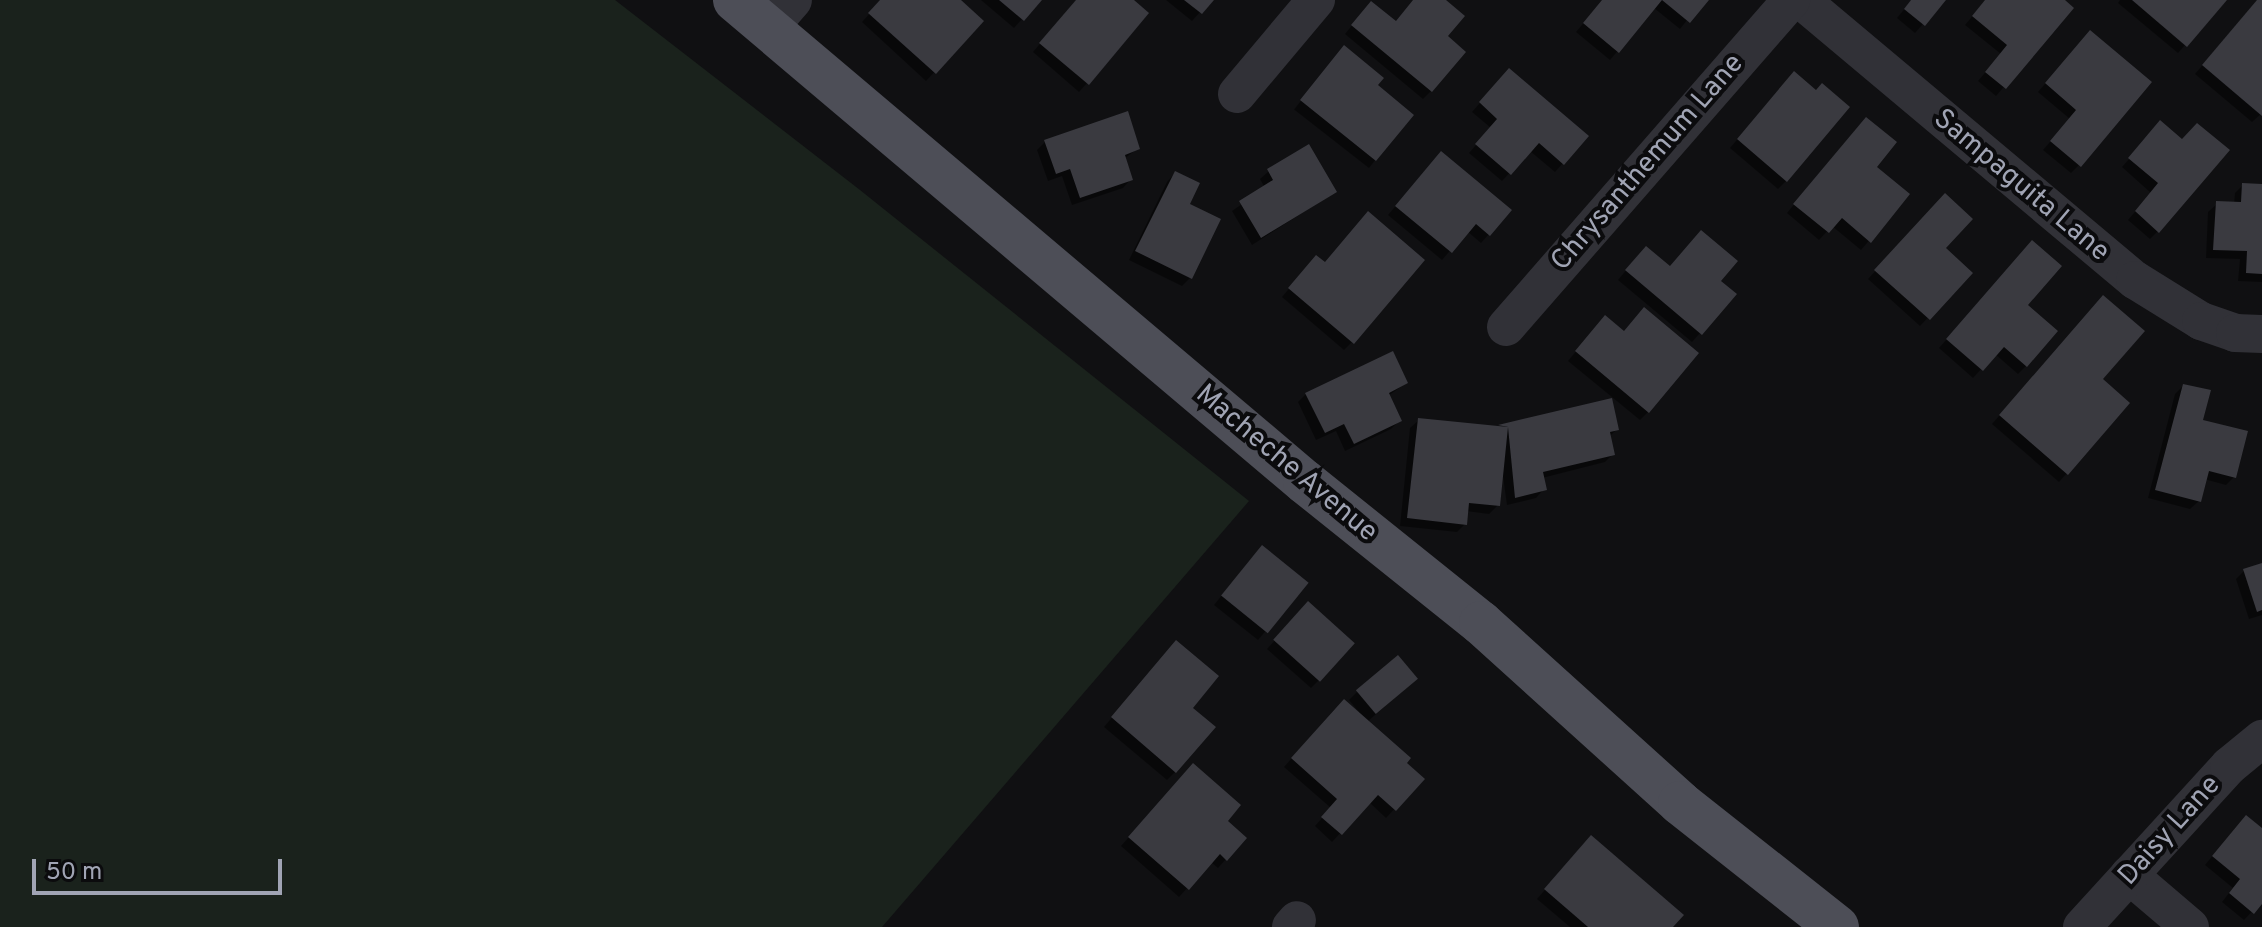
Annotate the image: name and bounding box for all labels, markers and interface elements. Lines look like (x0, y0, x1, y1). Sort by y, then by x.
street label: Chrysanthemum Lane (1545, 48, 1751, 278)
street label: Sampaguita Lane (1926, 103, 2116, 269)
street label: Macheche Avenue (1188, 378, 1384, 550)
street label: Daisy Lane (2112, 769, 2228, 893)
scale bar (36, 843, 286, 893)
text: 50 m (46, 858, 102, 888)

